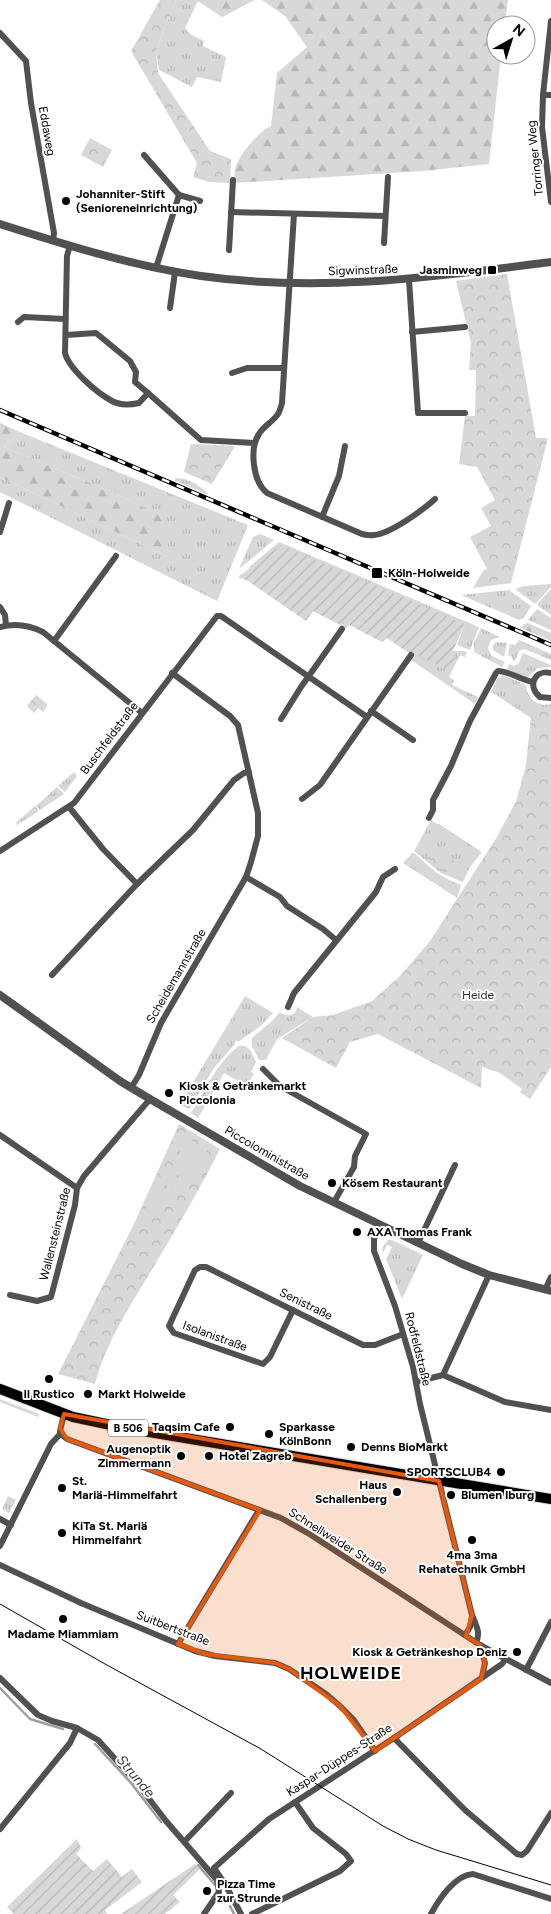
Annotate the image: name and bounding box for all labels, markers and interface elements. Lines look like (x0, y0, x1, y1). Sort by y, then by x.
north arrow (486, 15, 536, 65)
text: N (509, 20, 528, 40)
street label: Eddaweg (36, 105, 58, 157)
street label: Torringer Weg (524, 120, 546, 196)
place label: Johanniter-Stift (Senioreneinrichtung) (76, 187, 198, 215)
marker: Johanniter-Stift (Senioreneinrichtung) (60, 195, 72, 207)
street label: Sigwinstraße (328, 262, 399, 278)
place label: Jasminweg (419, 263, 482, 277)
marker: Jasminweg (486, 264, 498, 276)
marker: Köln-Holweide (370, 566, 384, 580)
place label: Köln-Holweide (388, 566, 470, 580)
street label: Buschfeldstraße (77, 699, 141, 777)
street label: Scheidemannstraße (143, 926, 209, 1026)
park label: Heide (462, 988, 494, 1002)
place label: Kiosk & Getränkemarkt Piccolonia (179, 1079, 306, 1107)
marker: Kiosk & Getränkemarkt Piccolonia (163, 1087, 175, 1099)
street label: Piccoloministraße (222, 1123, 312, 1183)
place label: Kösem Restaurant (342, 1176, 443, 1190)
marker: Kösem Restaurant (326, 1177, 338, 1189)
street label: Wallensteinstraße (37, 1186, 73, 1282)
place label: AXA Thomas Frank (367, 1225, 473, 1239)
marker: AXA Thomas Frank (351, 1226, 363, 1238)
street label: Senistraße (277, 1285, 335, 1323)
street label: Rodfeldstraße (402, 1311, 434, 1388)
street label: Isolanistraße (181, 1318, 250, 1354)
marker: Il Rustico (43, 1373, 55, 1385)
place label: Il Rustico (24, 1387, 74, 1401)
place label: Markt Holweide (98, 1387, 186, 1401)
marker: Markt Holweide (82, 1388, 94, 1400)
road number: B 506 (108, 1420, 148, 1436)
place label: Taqsim Cafe (152, 1420, 220, 1434)
place label: Sparkasse KölnBonn (279, 1420, 335, 1448)
marker: Taqsim Cafe (224, 1421, 236, 1433)
marker: Sparkasse KölnBonn (263, 1428, 275, 1440)
place label: Denns BioMarkt (361, 1440, 448, 1454)
marker: Denns BioMarkt (345, 1441, 357, 1453)
place label: Augenoptik Zimmermann (98, 1442, 172, 1470)
place label: Hotel Zagreb (219, 1449, 292, 1463)
marker: Augenoptik Zimmermann (175, 1450, 187, 1462)
marker: Hotel Zagreb (203, 1450, 215, 1462)
place label: SPORTSCLUB4 (407, 1465, 491, 1479)
marker: SPORTSCLUB4 (495, 1466, 507, 1478)
place label: St. Mariä-Himmelfahrt (72, 1474, 178, 1502)
place label: Haus Schallenberg (315, 1478, 387, 1506)
marker: St. Mariä-Himmelfahrt (56, 1482, 68, 1494)
marker: Haus Schallenberg (391, 1486, 403, 1498)
place label: Blumen Iburg (461, 1488, 534, 1502)
marker: Blumen Iburg (445, 1489, 457, 1501)
street label: Schnellweider Straße (286, 1505, 390, 1577)
place label: KiTa St. Mariä Himmelfahrt (72, 1519, 147, 1547)
marker: KiTa St. Mariä Himmelfahrt (56, 1527, 68, 1539)
marker: 4ma 3ma Rehatechnik GmbH (466, 1534, 478, 1546)
place label: 4ma 3ma Rehatechnik GmbH (418, 1548, 526, 1576)
street label: Suitbertstraße (134, 1608, 212, 1649)
marker: Madame Miammiam (57, 1613, 69, 1625)
place label: Madame Miammiam (8, 1627, 118, 1641)
place label: Kiosk & Getränkeshop Deniz (352, 1645, 507, 1659)
marker: Kiosk & Getränkeshop Deniz (511, 1646, 523, 1658)
district label: HOLWEIDE (300, 1662, 402, 1684)
street label: Kaspar-Düppes-Straße (284, 1720, 395, 1799)
water label: Strunde (113, 1752, 159, 1801)
place label: Pizza Time zur Strunde (217, 1877, 281, 1905)
marker: Pizza Time zur Strunde (201, 1885, 213, 1897)

